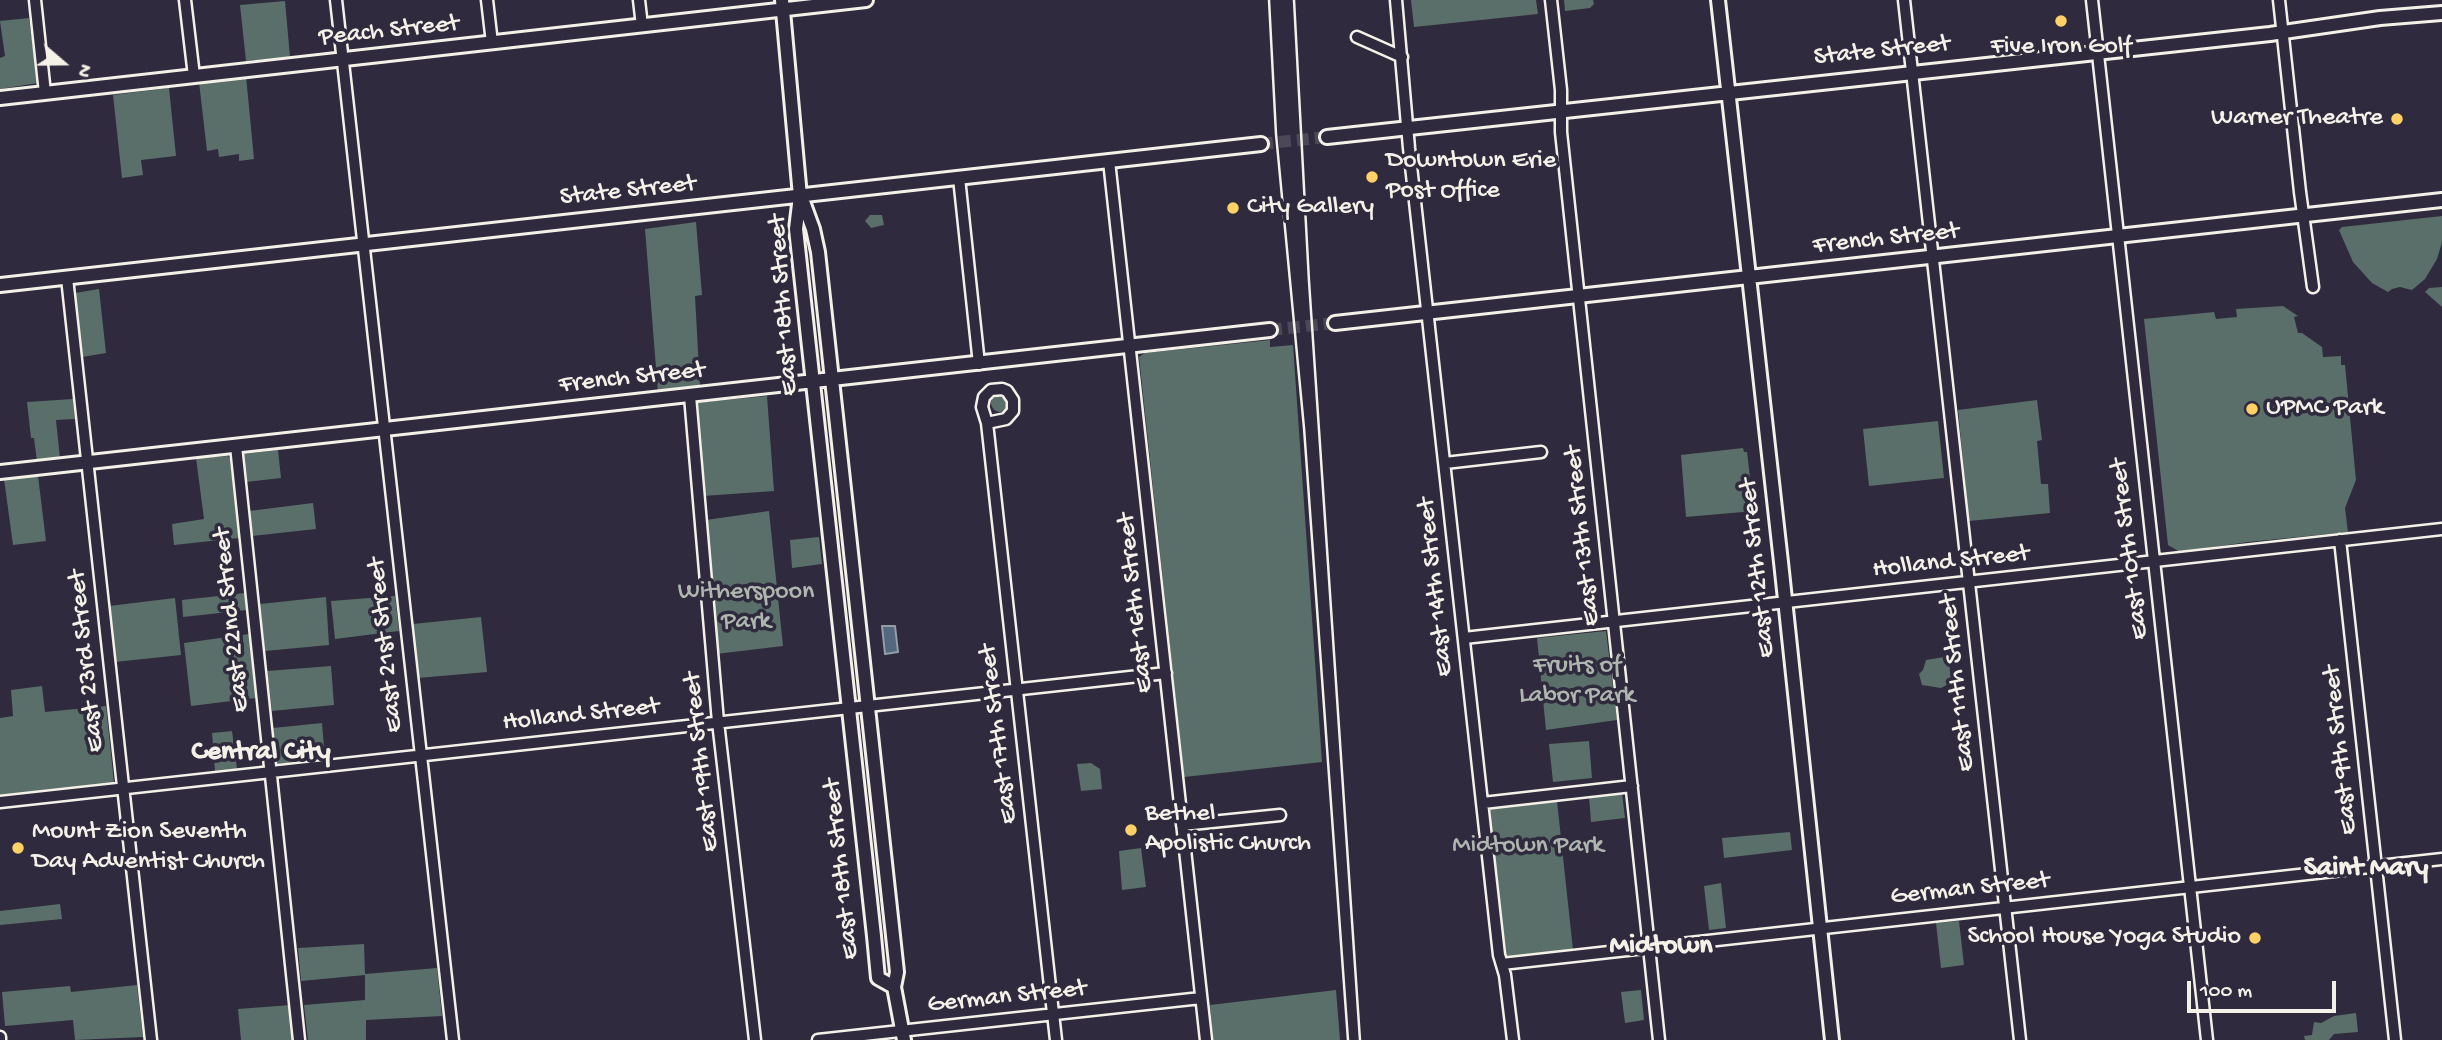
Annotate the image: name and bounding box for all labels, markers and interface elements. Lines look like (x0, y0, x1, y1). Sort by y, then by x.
street label: Peach Street (318, 9, 460, 55)
marker: Five Iron Golf (2053, 13, 2069, 29)
north arrow (28, 28, 98, 98)
street label: State Street (1812, 29, 1952, 75)
place label: Five Iron Golf (1990, 32, 2132, 64)
text: N (70, 61, 96, 80)
place label: Warner Theatre (2211, 103, 2383, 135)
marker: Warner Theatre (2389, 111, 2405, 127)
place label: Downtown Erie Post Office (1386, 146, 1556, 208)
street label: State Street (558, 169, 698, 215)
marker: Downtown Erie Post Office (1364, 169, 1380, 185)
place label: City Gallery (1247, 192, 1374, 224)
marker: City Gallery (1225, 200, 1241, 216)
street label: East 18th Street (763, 213, 807, 397)
street label: French Street (1811, 217, 1961, 263)
street label: French Street (557, 356, 707, 402)
place label: UPMC Park (2266, 393, 2383, 425)
marker: UPMC Park (2244, 401, 2260, 417)
street label: East 13th Street (1559, 444, 1609, 628)
street label: East 10th Street (2104, 457, 2158, 641)
street label: East 12th Street (1734, 477, 1784, 659)
street label: East 14th Street (1412, 496, 1462, 678)
street label: East 16th Street (1112, 512, 1162, 694)
street label: East 22nd Street (208, 526, 258, 714)
street label: Holland Street (1871, 539, 2031, 587)
street label: East 21st Street (362, 556, 412, 734)
street label: East 23rd Street (63, 568, 113, 754)
park label: Witherspoon Park (678, 577, 814, 638)
street label: East 11th Street (1934, 593, 1984, 773)
street label: East 17th Street (973, 642, 1027, 826)
park label: Fruits of Labor Park (1519, 651, 1635, 712)
street label: East 9th Street (2318, 664, 2366, 836)
street label: East 19th Street (678, 671, 728, 853)
street label: Holland Street (501, 692, 661, 740)
district label: Central City (191, 737, 331, 771)
street label: East 18th Street (818, 777, 868, 961)
place label: Bethel Apolistic Church (1145, 799, 1311, 860)
place label: Mount Zion Seventh Day Adventist Church (32, 817, 265, 878)
marker: Bethel Apolistic Church (1123, 822, 1139, 838)
park label: Midtown Park (1452, 831, 1604, 863)
marker: Mount Zion Seventh Day Adventist Church (10, 840, 26, 856)
district label: Saint Mary (2304, 853, 2428, 887)
street label: German Street (1889, 866, 2051, 914)
place label: School House Yoga Studio (1967, 922, 2241, 954)
marker: School House Yoga Studio (2247, 930, 2263, 946)
district label: Midtown (1610, 931, 1712, 965)
scale bar (2190, 967, 2339, 1011)
street label: German Street (926, 974, 1088, 1022)
text: 100 m (2200, 980, 2252, 1005)

